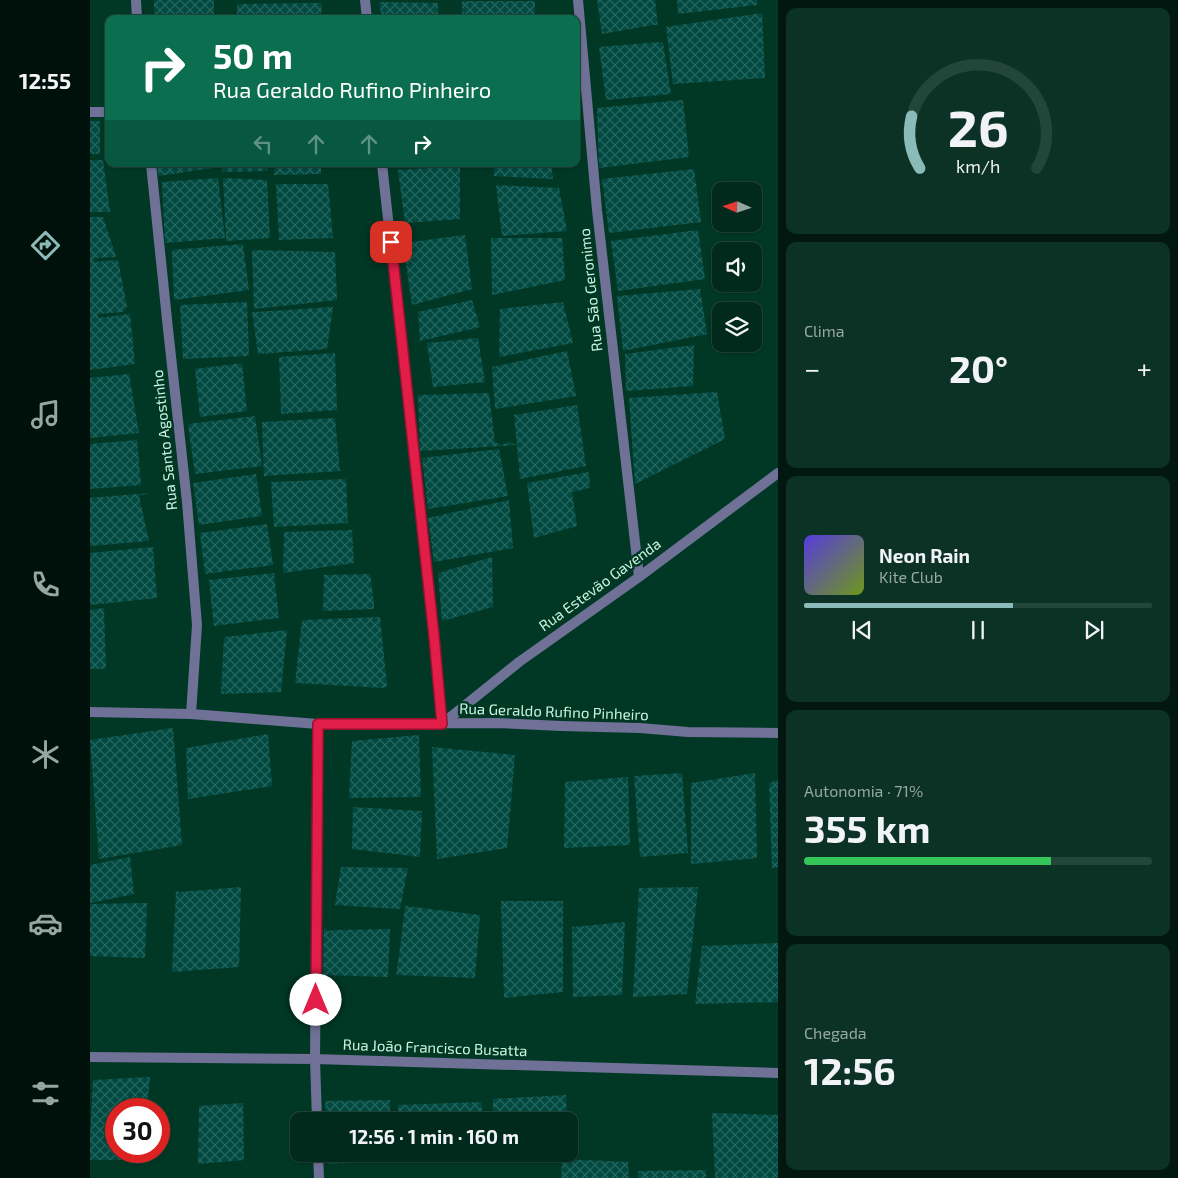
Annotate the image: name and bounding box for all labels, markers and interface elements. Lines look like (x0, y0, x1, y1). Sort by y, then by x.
text: 50 m (213, 34, 293, 76)
icon: right (130, 35, 195, 100)
text: 12:55 (19, 67, 71, 93)
text: Rua Geraldo Rufino Pinheiro (213, 76, 491, 102)
text: 26 (948, 95, 1008, 157)
icon: left (249, 130, 277, 158)
icon: ahead (302, 130, 330, 158)
icon: ahead (355, 130, 383, 158)
icon: right (408, 130, 436, 158)
text: km/h (956, 155, 1000, 177)
north arrow (712, 182, 762, 232)
map controls (712, 182, 762, 352)
pin (370, 221, 412, 263)
icon: directions (28, 228, 63, 263)
icon: arrive (377, 228, 405, 256)
street label: Rua São Geronimo (575, 228, 605, 353)
button: sound (712, 242, 762, 292)
button: layers (712, 302, 762, 352)
text: Clima (804, 321, 845, 340)
text: 20° (949, 345, 1008, 391)
text: − (804, 351, 820, 385)
text: + (1137, 351, 1152, 385)
street label: Rua Santo Agostinho (148, 369, 180, 511)
icon: music (28, 397, 63, 432)
street label: Rua Estevão Gavenda (535, 534, 664, 634)
text: Neon Rain (879, 544, 970, 567)
icon: phone (28, 567, 63, 602)
text: Kite Club (879, 567, 943, 586)
icon: previous (848, 616, 876, 644)
icon: pause (964, 616, 992, 644)
icon: next (1080, 616, 1108, 644)
street label: Rua Geraldo Rufino Pinheiro (459, 699, 649, 723)
icon: climate (28, 737, 63, 772)
text: Autonomia · 71% (804, 781, 923, 800)
text: 355 km (804, 805, 930, 851)
icon: car (28, 906, 63, 941)
position arrow (289, 973, 341, 1025)
text: Chegada (804, 1023, 867, 1042)
street label: Rua João Francisco Busatta (342, 1035, 528, 1059)
text: 12:56 (804, 1047, 896, 1093)
icon: filters (28, 1076, 63, 1111)
speed limit sign: 30 (105, 1098, 170, 1163)
text: 12:56 · 1 min · 160 m (349, 1125, 519, 1148)

